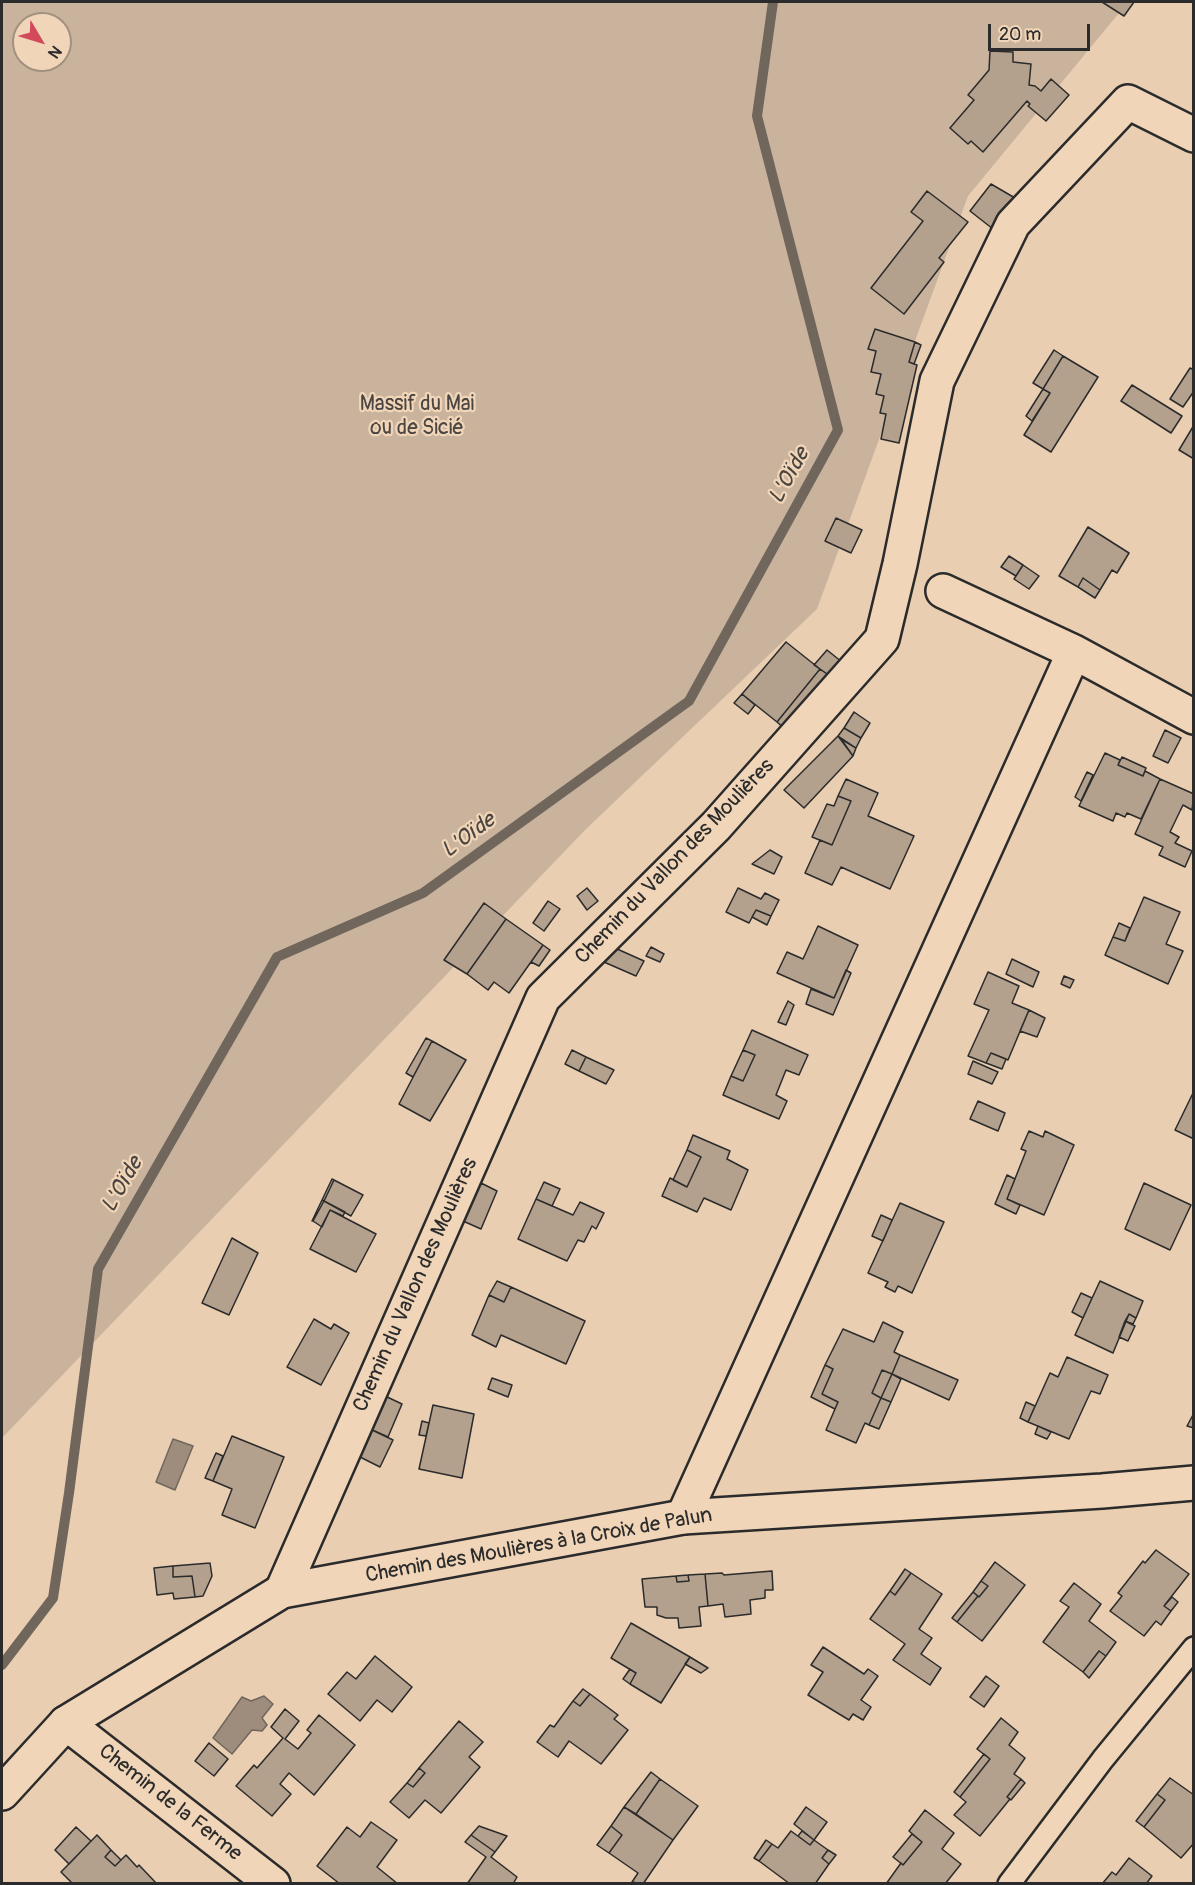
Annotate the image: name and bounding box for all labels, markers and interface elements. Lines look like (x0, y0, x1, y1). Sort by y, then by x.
north arrow (12, 12, 72, 72)
scale bar (991, 12, 1093, 50)
text: 20 m (999, 23, 1041, 46)
text: N (43, 41, 66, 62)
park label: Massif du Mai ou de Sicié (360, 392, 474, 442)
water label: L'Oïde (764, 444, 816, 508)
street label: Chemin du Vallon des Moulières (570, 754, 780, 970)
water label: L'Oïde (437, 808, 501, 864)
water label: L'Oïde (97, 1153, 149, 1217)
street label: Chemin du Vallon des Moulières (348, 1154, 484, 1416)
street label: Chemin des Moulières à la Croix de Palun (364, 1503, 714, 1589)
street label: Chemin de la Ferme (93, 1739, 247, 1867)

